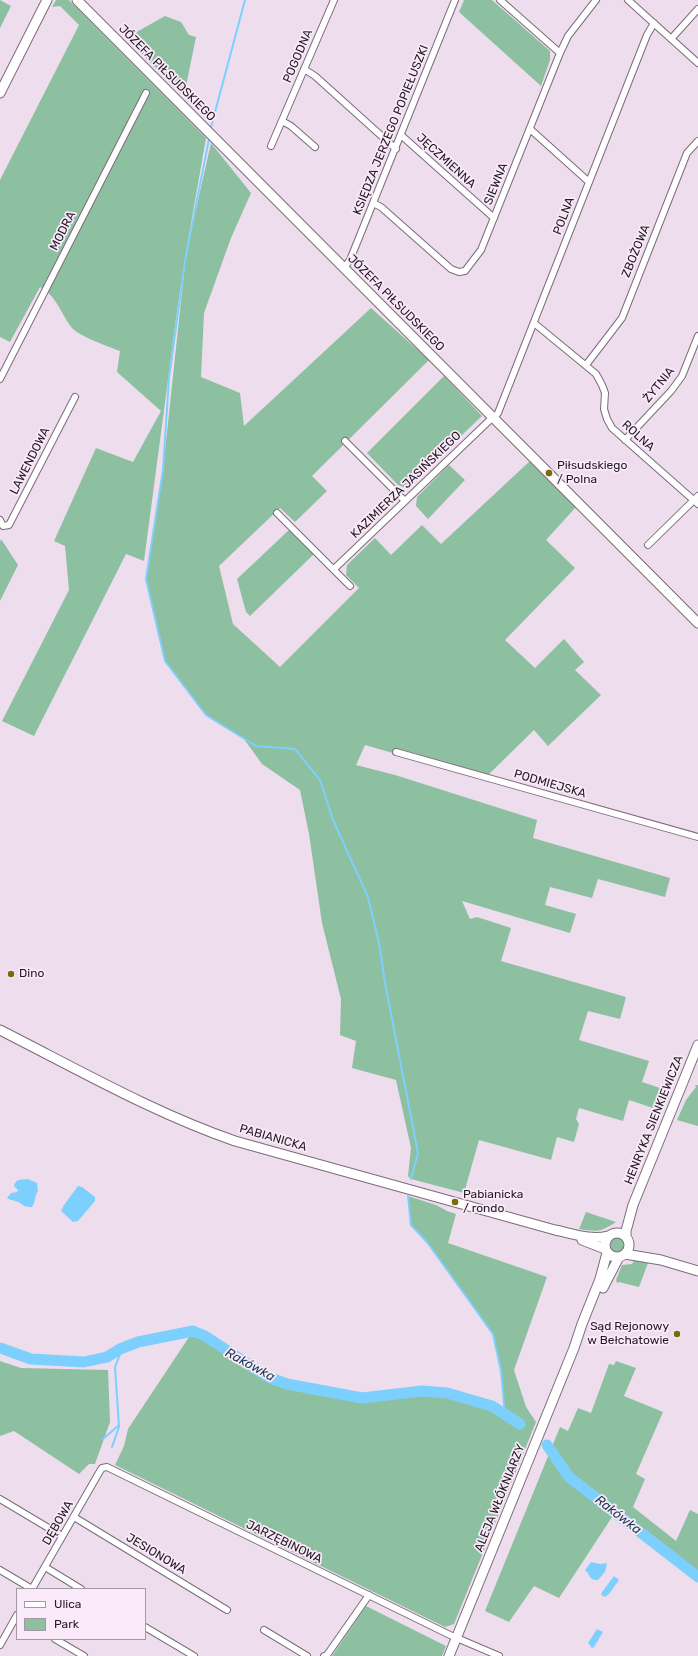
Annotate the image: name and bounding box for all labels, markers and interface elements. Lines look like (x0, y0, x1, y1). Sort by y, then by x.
street label: JÓZEFA PIŁSUDSKIEGO (116, 22, 218, 124)
street label: POGODNA (280, 27, 316, 85)
street label: KSIĘDZA JERZEGO POPIEŁUSZKI (350, 43, 432, 217)
street label: JĘCZMIENNA (413, 131, 479, 191)
street label: SIEWNA (481, 161, 511, 207)
street label: POLNA (550, 195, 578, 237)
street label: MODRA (47, 209, 79, 253)
street label: ZBOŻOWA (619, 222, 653, 280)
street label: JÓZEFA PIŁSUDSKIEGO (345, 252, 447, 354)
street label: ŻYTNIA (640, 364, 678, 406)
street label: ROLNA (619, 418, 657, 454)
street label: LAWENDOWA (7, 425, 53, 497)
street label: KAZIMIERZA JASIŃSKIEGO (348, 429, 464, 541)
place label: Piłsudskiego / Polna (557, 459, 627, 487)
marker: Piłsudskiego / Polna (544, 468, 554, 478)
street label: PODMIEJSKA (512, 767, 588, 801)
place label: Dino (19, 967, 44, 981)
marker: Dino (6, 969, 16, 979)
street label: HENRYKA SIENKIEWICZA (621, 1053, 687, 1187)
street label: PABIANICKA (238, 1122, 308, 1154)
place label: Pabianicka / rondo (463, 1188, 523, 1216)
marker: Pabianicka / rondo (450, 1197, 460, 1207)
place label: Sąd Rejonowy w Bełchatowie (587, 1320, 669, 1348)
marker: Sąd Rejonowy w Bełchatowie (672, 1329, 682, 1339)
water label: Rakówka (222, 1345, 278, 1385)
street label: ALEJA WŁÓKNIARZY (472, 1442, 528, 1554)
water label: Rakówka (592, 1492, 644, 1538)
street label: DĘBOWA (40, 1498, 76, 1548)
street label: JARZĘBINOWA (244, 1517, 324, 1567)
street label: JESIONOWA (123, 1530, 189, 1578)
legend (16, 1588, 146, 1640)
text: Ulica (54, 1597, 81, 1611)
text: Park (54, 1617, 79, 1631)

